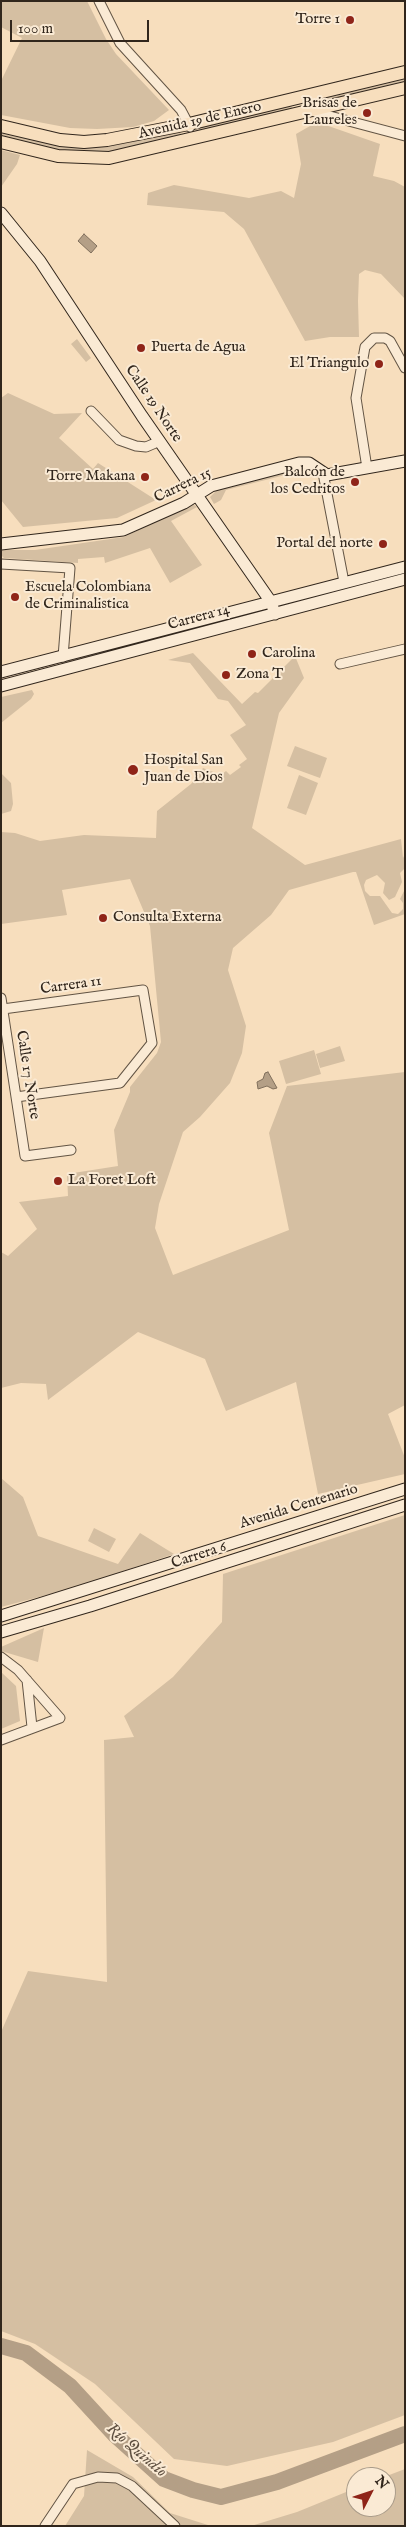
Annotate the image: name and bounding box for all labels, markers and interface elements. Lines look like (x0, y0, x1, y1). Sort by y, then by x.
scale bar (12, 10, 151, 42)
place label: Torre 1 (296, 11, 340, 29)
marker: Torre 1 (344, 14, 356, 26)
text: 100 m (18, 19, 53, 38)
place label: Brisas de Laureles (302, 95, 357, 130)
street label: Avenida 19 de Enero (137, 98, 263, 144)
marker: Brisas de Laureles (361, 107, 373, 119)
place label: Puerta de Agua (151, 339, 245, 357)
marker: Puerta de Agua (135, 342, 147, 354)
place label: El Triangulo (289, 355, 369, 373)
marker: El Triangulo (373, 358, 385, 370)
street label: Calle 19 Norte (121, 362, 185, 446)
street label: Carrera 15 (151, 464, 215, 508)
place label: Balcón de los Cedritos (271, 464, 345, 499)
place label: Torre Makana (47, 468, 135, 486)
marker: Torre Makana (139, 471, 151, 483)
marker: Balcón de los Cedritos (349, 476, 361, 488)
place label: Portal del norte (276, 535, 373, 553)
marker: Portal del norte (377, 538, 389, 550)
place label: Escuela Colombiana de Criminalistica (25, 579, 151, 614)
marker: Escuela Colombiana de Criminalistica (9, 591, 21, 603)
street label: Carrera 14 (166, 601, 232, 635)
place label: Carolina (262, 645, 315, 663)
marker: Carolina (246, 648, 258, 660)
place label: Zona T (236, 666, 283, 684)
marker: Zona T (220, 669, 232, 681)
place label: Hospital San Juan de Dios (144, 752, 223, 787)
marker: Hospital San Juan de Dios (126, 763, 140, 777)
place label: Consulta Externa (113, 909, 222, 927)
marker: Consulta Externa (97, 912, 109, 924)
street label: Carrera 11 (39, 973, 103, 999)
street label: Calle 17 Norte (11, 1029, 43, 1121)
place label: La Foret Loft (68, 1172, 156, 1190)
marker: La Foret Loft (52, 1175, 64, 1187)
street label: Avenida Centenario (238, 1480, 360, 1534)
street label: Carrera 6 (169, 1539, 229, 1573)
water label: Río Quindío (102, 2420, 170, 2482)
north arrow (346, 2467, 396, 2517)
text: N (371, 2472, 392, 2493)

